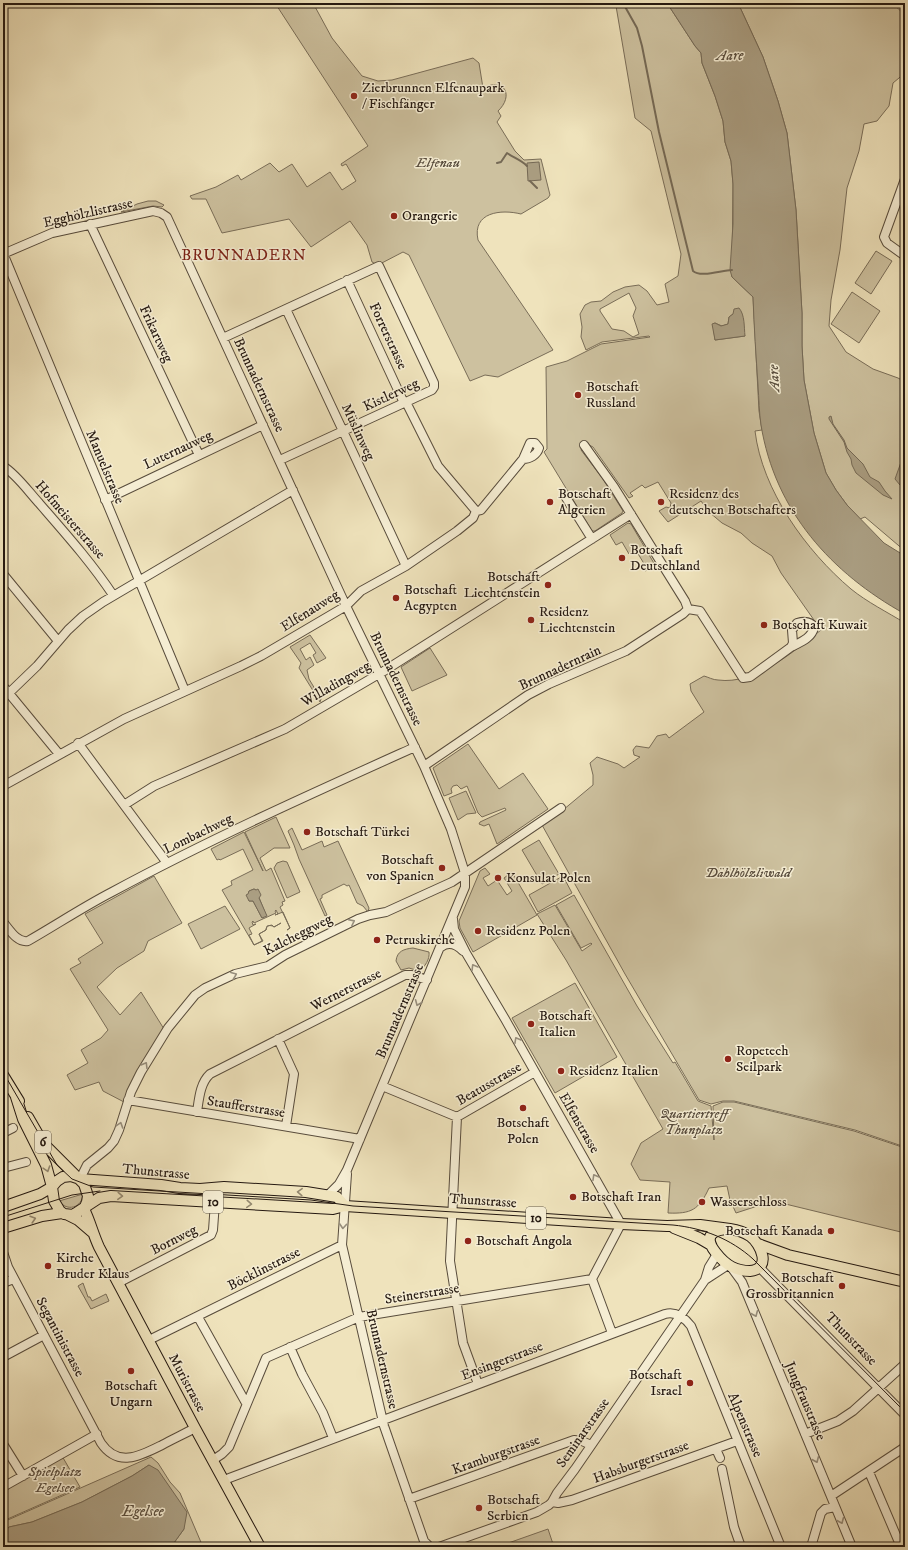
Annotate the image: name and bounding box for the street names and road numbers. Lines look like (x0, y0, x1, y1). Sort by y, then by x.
street label: Egghölzlistrasse (42, 194, 135, 232)
street label: Forrerstrasse (365, 300, 411, 373)
street label: Frikartweg (135, 303, 177, 366)
street label: Brunnadernstrasse (229, 335, 289, 435)
street label: Kistlerweg (360, 374, 422, 416)
street label: Müslinweg (337, 401, 379, 463)
street label: Luternauweg (141, 426, 215, 474)
street label: Manuelstrasse (81, 427, 129, 507)
street label: Hofmeisterstrasse (31, 477, 109, 563)
street label: Elfenauweg (277, 586, 343, 636)
street label: Brunnadernstrasse (366, 629, 427, 729)
street label: Brunnadernrain (516, 641, 605, 695)
street label: Willadingweg (297, 657, 374, 712)
street label: Lombachweg (160, 809, 236, 858)
street label: Kalcheggweg (261, 910, 335, 960)
street label: Brunnadernstrasse (372, 960, 428, 1062)
street label: Wernerstrasse (307, 964, 385, 1016)
street label: Beatusstrasse (453, 1058, 525, 1110)
street label: Elfenstrasse (554, 1089, 604, 1157)
street label: Staufferstrasse (206, 1092, 287, 1122)
road number: 6 (35, 1131, 51, 1153)
street label: Thunstrasse (122, 1160, 191, 1184)
street label: Thunstrasse (449, 1190, 517, 1212)
road number: 10 (203, 1191, 223, 1213)
road number: 10 (526, 1207, 546, 1229)
street label: Bornweg (148, 1221, 200, 1259)
street label: Böcklinstrasse (225, 1243, 304, 1295)
street label: Steinerstrasse (384, 1279, 461, 1309)
street label: Segantinistrasse (31, 1294, 89, 1380)
street label: Brunnadernstrasse (362, 1307, 402, 1411)
street label: Thunstrasse (821, 1308, 881, 1370)
street label: Ensingerstrasse (459, 1337, 546, 1385)
street label: Muristrasse (164, 1351, 210, 1415)
street label: Jungfraustrasse (780, 1357, 830, 1443)
street label: Alpenstrasse (723, 1390, 767, 1460)
street label: Seminarstrasse (552, 1394, 614, 1471)
street label: Kramburgstrasse (450, 1431, 543, 1479)
street label: Habsburgerstrasse (591, 1436, 692, 1488)

